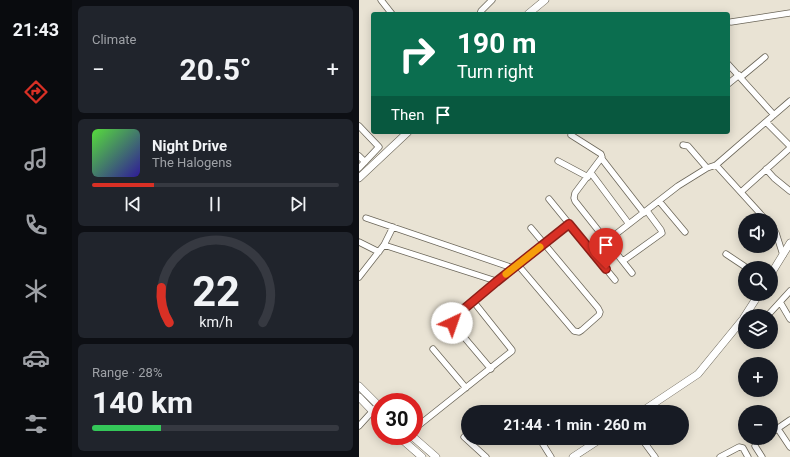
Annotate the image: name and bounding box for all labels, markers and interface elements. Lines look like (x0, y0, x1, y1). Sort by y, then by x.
text: 21:43 (13, 19, 59, 40)
text: 190 m (457, 27, 536, 60)
icon: right (391, 28, 443, 80)
text: Climate (92, 32, 136, 47)
text: 20.5° (180, 52, 252, 87)
text: − (92, 57, 105, 82)
text: + (327, 57, 339, 82)
text: Turn right (457, 61, 534, 82)
icon: directions (22, 78, 50, 106)
icon: arrive (432, 104, 454, 126)
text: Then (391, 106, 424, 124)
text: Night Drive (152, 137, 227, 155)
icon: music (22, 145, 50, 173)
text: The Halogens (152, 155, 232, 170)
icon: previous (122, 193, 144, 215)
icon: pause (204, 193, 226, 215)
icon: next (287, 193, 309, 215)
icon: phone (22, 211, 50, 239)
map controls (738, 213, 778, 445)
button: sound (738, 213, 778, 253)
pin (589, 228, 623, 269)
icon: arrive (595, 234, 617, 256)
button: search (738, 261, 778, 301)
text: 22 (192, 267, 239, 316)
icon: climate (22, 277, 50, 305)
position arrow (431, 302, 473, 344)
button: layers (738, 309, 778, 349)
text: km/h (199, 313, 232, 329)
icon: car (22, 344, 50, 372)
button: + (738, 357, 778, 397)
text: Range · 28% (92, 365, 162, 380)
text: 140 km (92, 385, 193, 420)
speed limit sign: 30 (371, 393, 423, 445)
button: − (738, 405, 778, 445)
icon: filters (22, 410, 50, 438)
text: 21:44 · 1 min · 260 m (504, 416, 646, 434)

